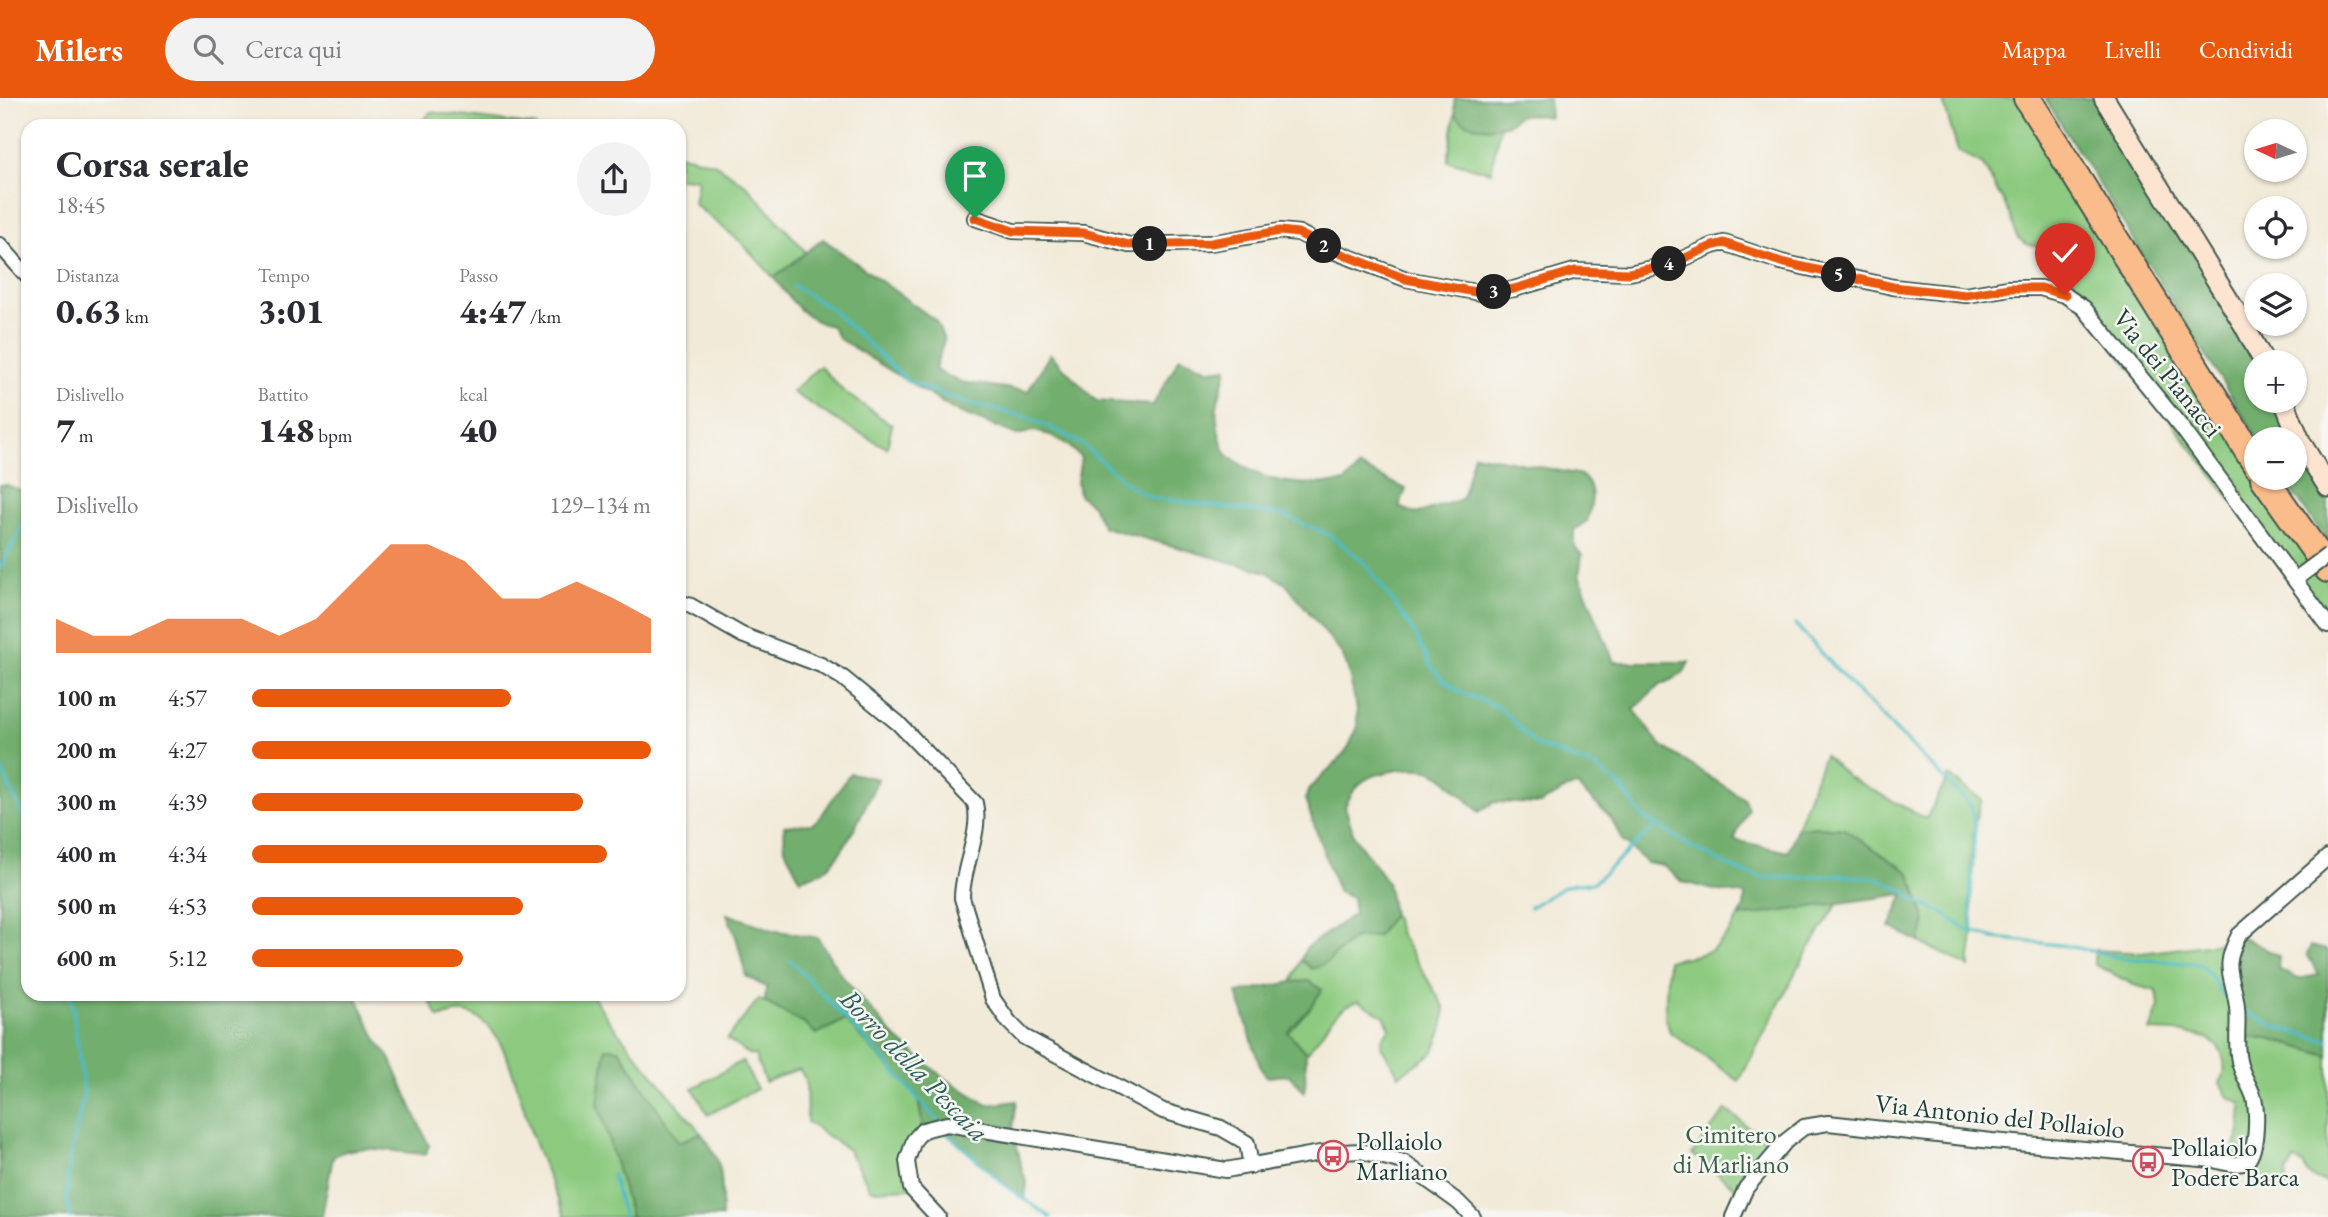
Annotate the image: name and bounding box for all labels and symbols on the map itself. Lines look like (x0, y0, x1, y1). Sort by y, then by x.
north arrow (2244, 119, 2306, 182)
pin (945, 146, 1005, 218)
pin (2035, 223, 2095, 295)
pin: 1 (1132, 226, 1168, 262)
pin: 2 (1306, 228, 1342, 264)
pin: 4 (1652, 246, 1686, 282)
pin: 5 (1822, 258, 1856, 292)
pin: 3 (1476, 274, 1512, 310)
street label: Via dei Pianacci (2106, 302, 2230, 444)
water label: Borro della Pescaia (832, 980, 997, 1149)
street label: Via Antonio del Pollaiolo (1873, 1086, 2127, 1146)
park label: Cimitero di Marliano (1673, 1117, 1789, 1181)
place label: Pollaiolo Marliano (1356, 1124, 1448, 1188)
place label: Pollaiolo Podere Barca (2171, 1130, 2300, 1194)
bus stop icon: Pollaiolo Marliano (1316, 1139, 1350, 1173)
bus stop icon: Pollaiolo Podere Barca (2131, 1145, 2165, 1179)

